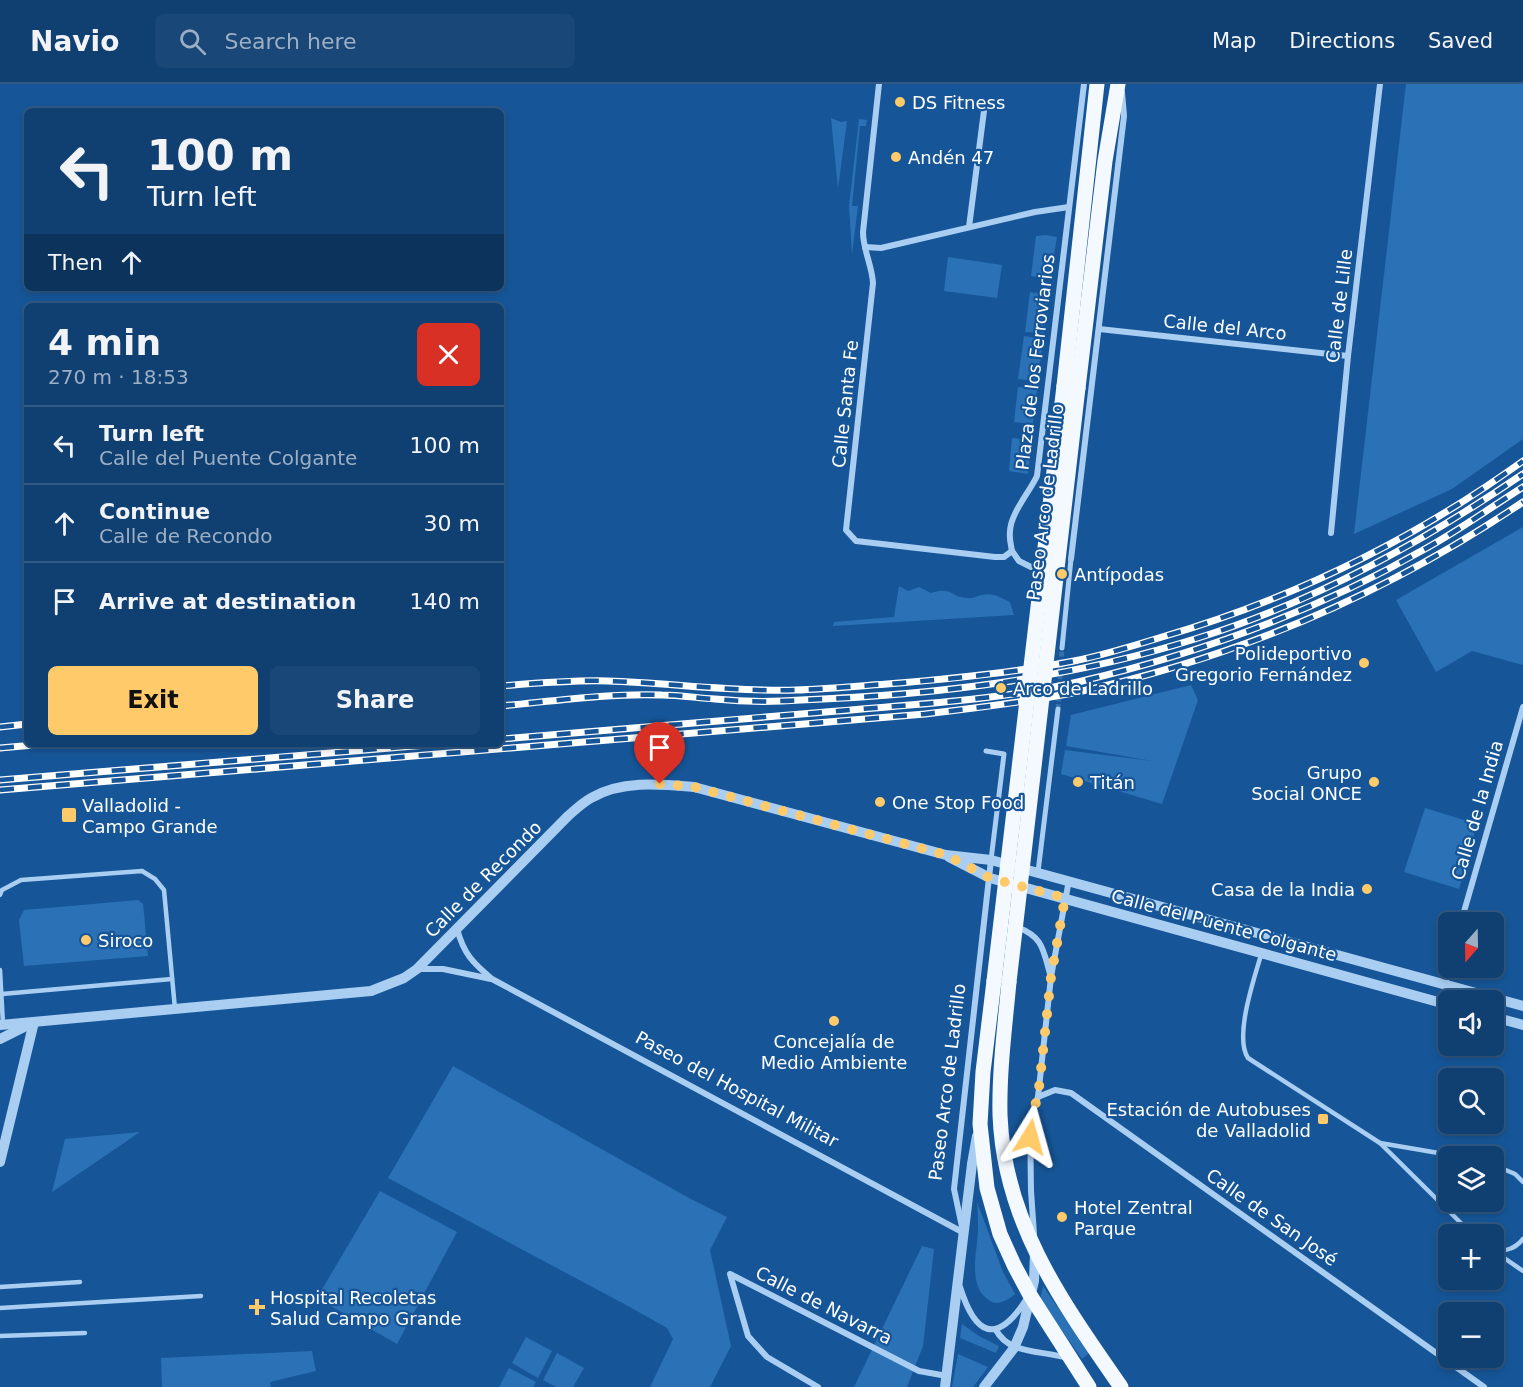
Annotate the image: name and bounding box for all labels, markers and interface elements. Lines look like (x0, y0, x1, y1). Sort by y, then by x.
search box (155, 14, 575, 68)
text: Navio (30, 25, 119, 58)
icon: search (176, 25, 209, 58)
text: Search here (224, 29, 357, 54)
text: Map (1212, 29, 1256, 53)
text: Directions (1289, 29, 1395, 53)
text: Saved (1428, 29, 1493, 53)
place label: DS Fitness (912, 92, 1005, 113)
marker: DS Fitness (893, 95, 907, 109)
text: 100 m (147, 131, 293, 180)
icon: left (48, 132, 126, 210)
place label: Andén 47 (908, 147, 994, 168)
marker: Andén 47 (889, 150, 903, 164)
text: Turn left (147, 181, 257, 212)
icon: ahead (115, 246, 148, 279)
street label: Calle de Lille (1322, 248, 1356, 364)
text: Then (48, 250, 103, 275)
street label: Plaza de los Ferroviarios (1011, 253, 1059, 471)
street label: Calle del Arco (1162, 310, 1288, 344)
text: 4 min (48, 322, 161, 363)
button: close (417, 323, 480, 386)
street label: Calle Santa Fe (828, 339, 862, 469)
text: 270 m · 18:53 (48, 365, 189, 389)
street label: Paseo Arco de Ladrillo (1022, 402, 1068, 602)
text: Turn left (99, 421, 204, 446)
icon: left (48, 429, 81, 462)
text: 100 m (410, 433, 480, 458)
text: Calle del Puente Colgante (99, 446, 357, 470)
text: Continue (99, 499, 210, 524)
icon: ahead (48, 507, 81, 540)
text: 30 m (424, 511, 480, 536)
text: Calle de Recondo (99, 524, 273, 548)
place label: Antípodas (1074, 564, 1164, 585)
marker: Antípodas (1055, 567, 1069, 581)
icon: arrive (48, 585, 81, 618)
text: Arrive at destination (99, 589, 356, 614)
text: 140 m (410, 589, 480, 614)
place label: Polideportivo Gregorio Fernández (1175, 643, 1352, 685)
marker: Polideportivo Gregorio Fernández (1357, 656, 1371, 670)
button: Exit (48, 666, 258, 735)
button: Share (270, 666, 480, 735)
place label: Arco de Ladrillo (1013, 678, 1153, 699)
marker: Arco de Ladrillo (994, 681, 1008, 695)
pin (634, 722, 685, 784)
icon: arrive (643, 731, 676, 764)
street label: Calle de la India (1447, 738, 1507, 882)
place label: Grupo Social ONCE (1251, 762, 1362, 804)
place label: Titán (1089, 772, 1135, 793)
marker: Titán (1071, 775, 1085, 789)
marker: Grupo Social ONCE (1367, 775, 1381, 789)
place label: One Stop Food (892, 792, 1024, 813)
place label: Valladolid - Campo Grande (82, 795, 218, 837)
marker: One Stop Food (873, 795, 887, 809)
marker: Valladolid - Campo Grande (60, 806, 78, 824)
street label: Calle de Recondo (420, 816, 546, 942)
place label: Casa de la India (1211, 879, 1355, 900)
marker: Casa de la India (1360, 882, 1374, 896)
street label: Calle del Puente Colgante (1109, 885, 1339, 965)
north arrow (1438, 912, 1504, 978)
map controls (1438, 912, 1504, 1368)
place label: Siroco (98, 930, 153, 951)
marker: Siroco (79, 933, 93, 947)
street label: Paseo Arco de Ladrillo (924, 982, 970, 1182)
button: sound (1438, 990, 1504, 1056)
marker: Concejalía de Medio Ambiente (827, 1014, 841, 1028)
street label: Paseo del Hospital Militar (632, 1027, 843, 1152)
place label: Concejalía de Medio Ambiente (761, 1031, 907, 1073)
button: search (1438, 1068, 1504, 1134)
place label: Estación de Autobuses de Valladolid (1106, 1099, 1311, 1141)
position arrow (998, 1105, 1062, 1169)
marker: Estación de Autobuses de Valladolid (1316, 1112, 1330, 1126)
button: layers (1438, 1146, 1504, 1212)
street label: Calle de San José (1202, 1164, 1342, 1270)
place label: Hotel Zentral Parque (1074, 1197, 1193, 1239)
marker: Hotel Zentral Parque (1055, 1210, 1069, 1224)
button: + (1438, 1224, 1504, 1290)
street label: Calle de Navarra (752, 1262, 896, 1348)
place label: Hospital Recoletas Salud Campo Grande (270, 1287, 462, 1329)
marker: Hospital Recoletas Salud Campo Grande (248, 1298, 266, 1316)
button: − (1438, 1302, 1504, 1368)

